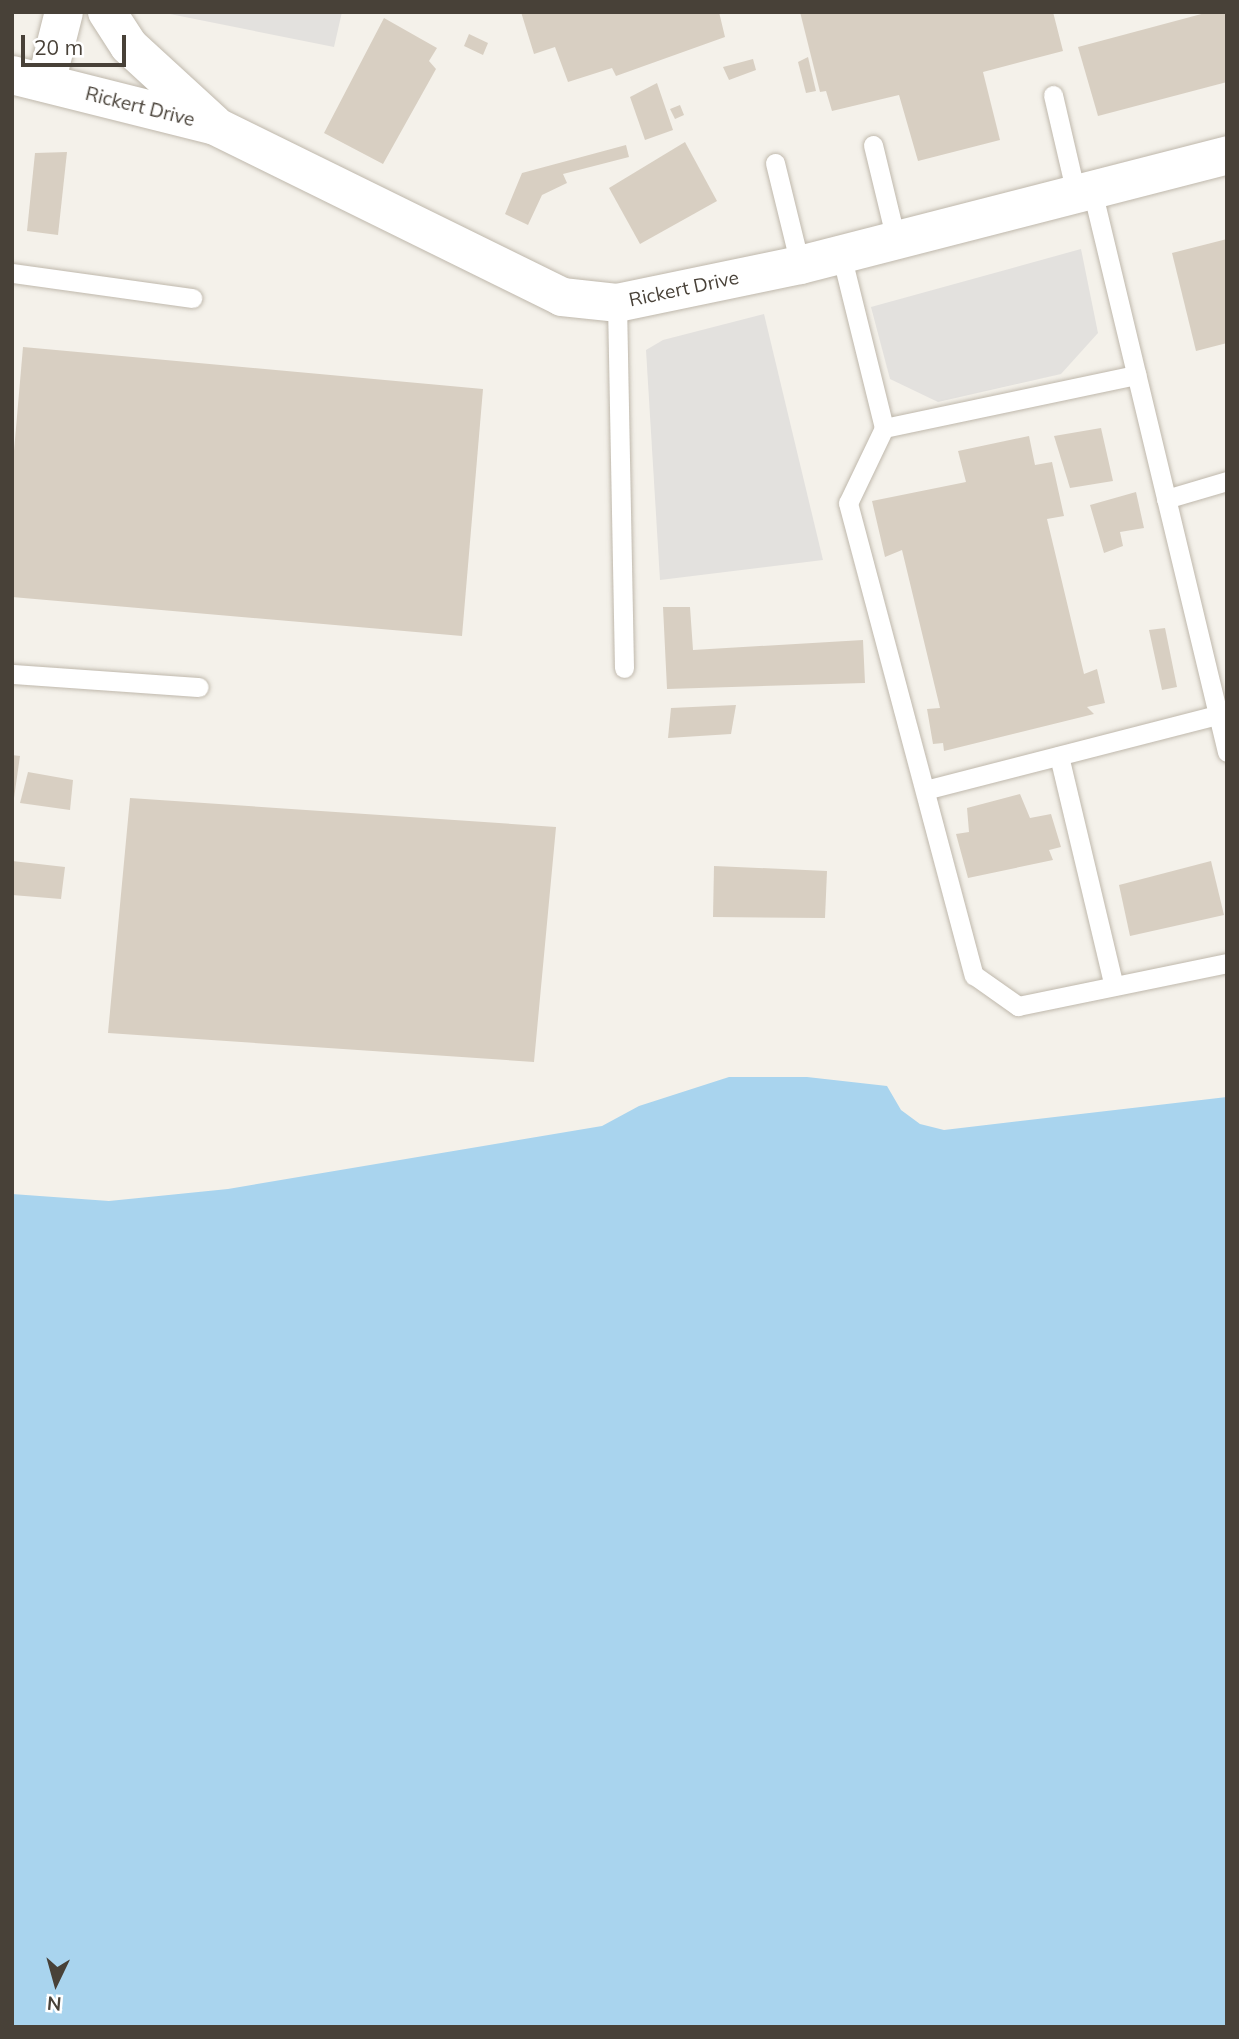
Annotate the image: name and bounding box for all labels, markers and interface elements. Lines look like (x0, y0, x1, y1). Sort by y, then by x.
scale bar (24, 21, 130, 65)
text: 20 m (34, 34, 83, 60)
street label: Rickert Drive (83, 82, 197, 132)
street label: Rickert Drive (627, 266, 741, 312)
north arrow (21, 1948, 91, 2018)
text: N (46, 1991, 62, 2017)

